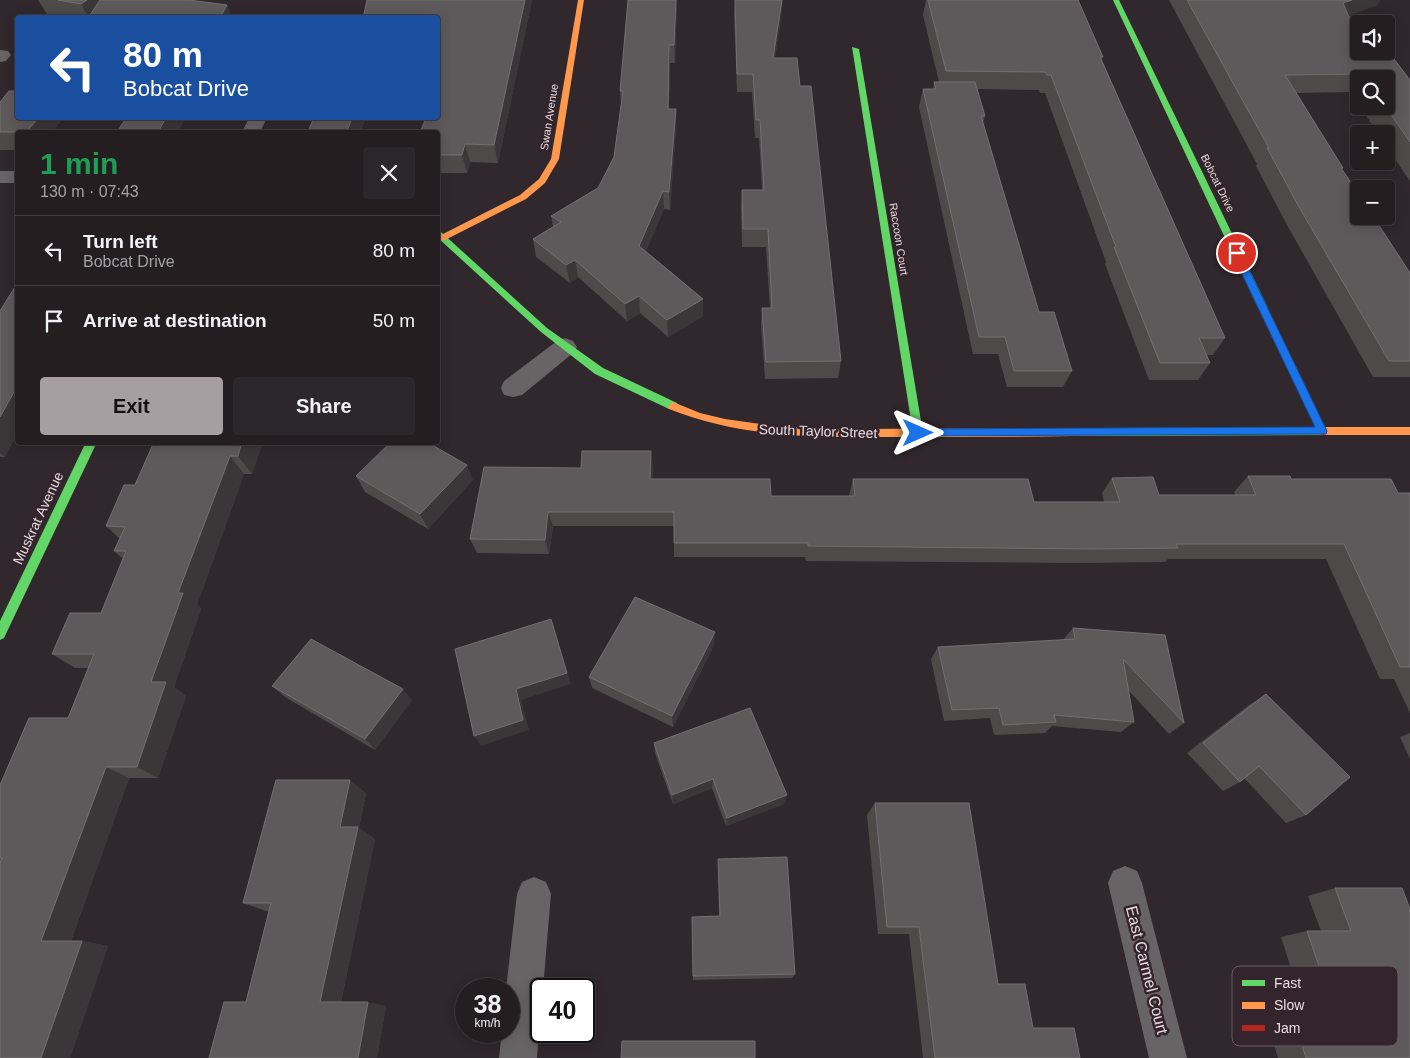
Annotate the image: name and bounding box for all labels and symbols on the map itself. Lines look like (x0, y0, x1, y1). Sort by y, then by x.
street label: Swan Avenue (538, 83, 560, 151)
street label: Bobcat Drive (1199, 152, 1237, 214)
street label: Raccoon Court (887, 202, 911, 276)
pin (1216, 232, 1258, 274)
position arrow (891, 406, 943, 458)
street label: South Taylor Street (758, 421, 878, 441)
street label: Muskrat Avenue (10, 469, 66, 567)
street label: East Carmel Court (1123, 904, 1171, 1036)
legend (1232, 966, 1398, 1046)
text: Fast (1274, 975, 1301, 991)
speed limit sign: 40 (530, 978, 595, 1043)
text: Slow (1274, 997, 1305, 1013)
text: Jam (1274, 1020, 1300, 1036)

